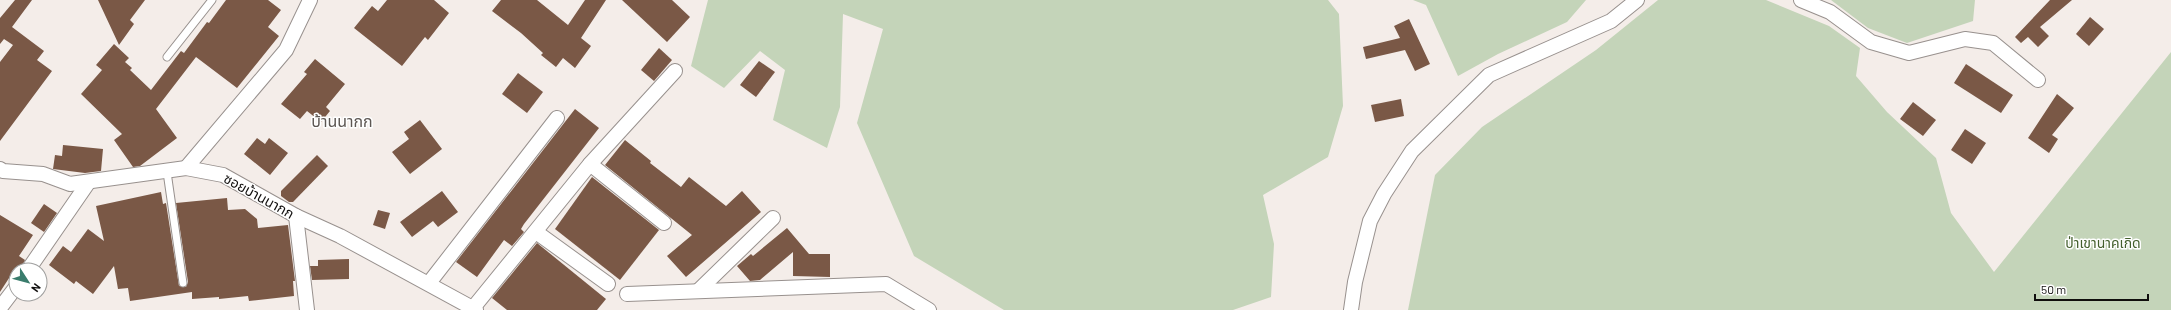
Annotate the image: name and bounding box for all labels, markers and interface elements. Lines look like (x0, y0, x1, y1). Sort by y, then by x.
district label: บ้านนากก (311, 111, 373, 130)
street label: ซอยบ้านนากก (221, 169, 297, 222)
park label: ป่าเขานาคเกิด (2065, 234, 2141, 251)
north arrow (8, 262, 48, 302)
scale bar (2035, 276, 2148, 302)
text: N (29, 281, 44, 295)
text: 50 m (2041, 282, 2066, 296)

